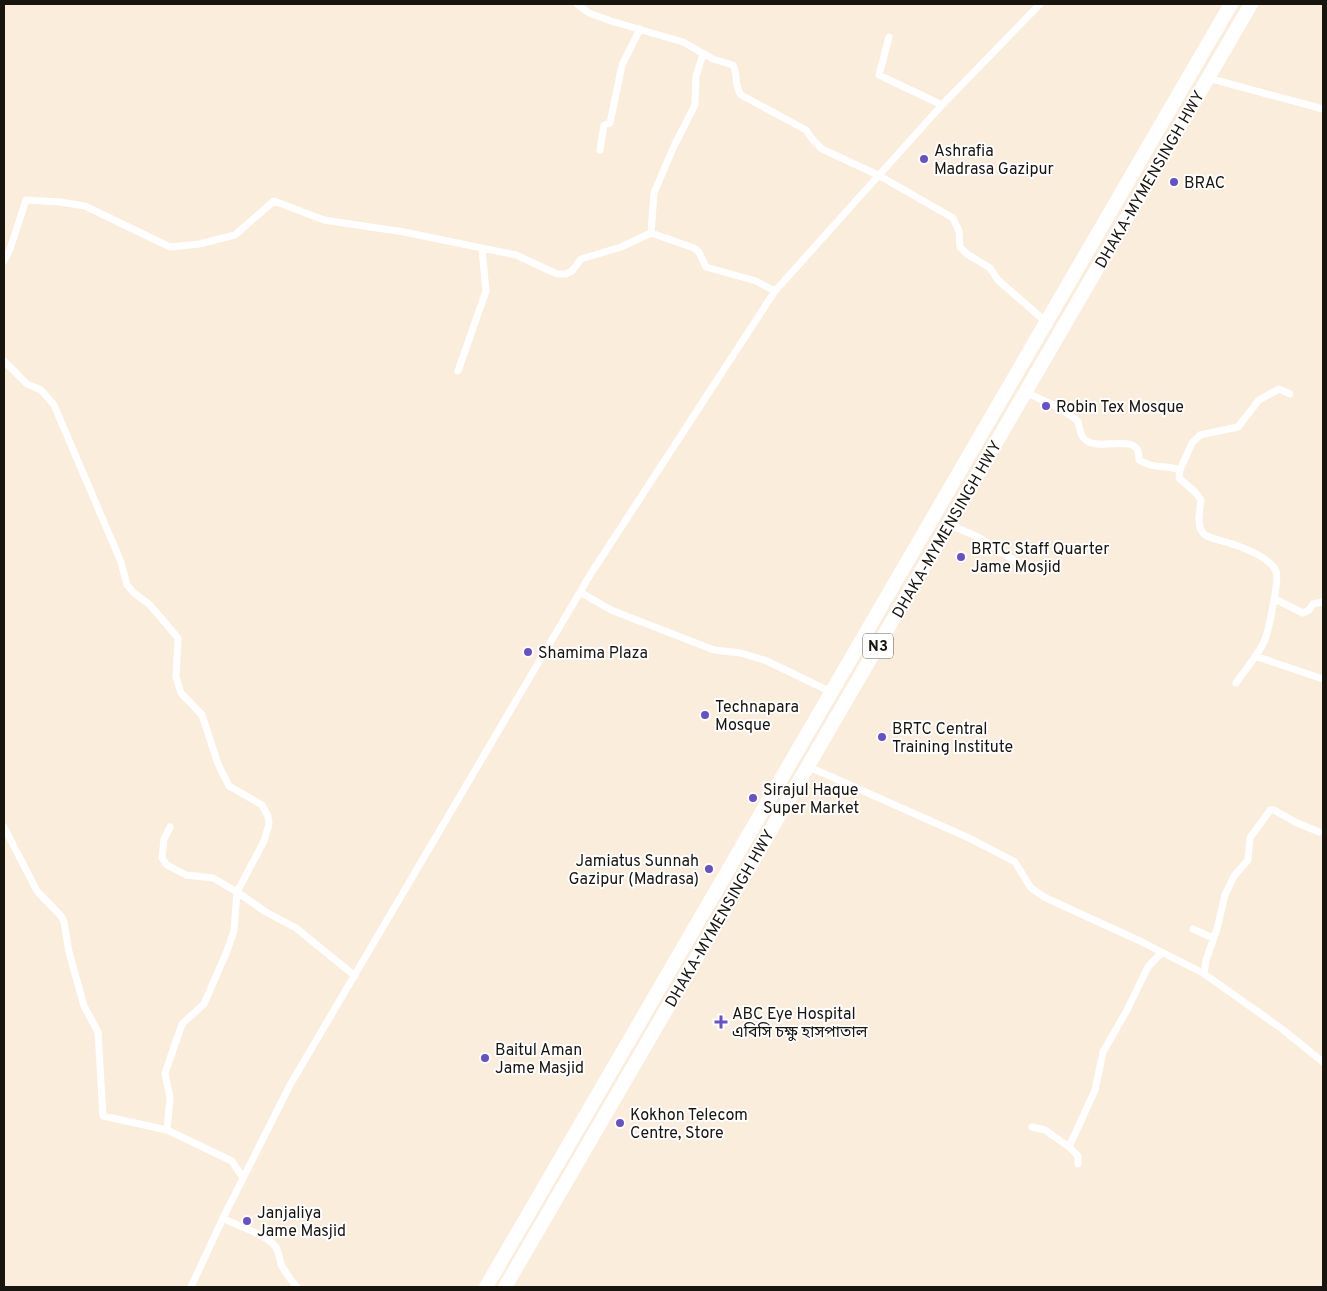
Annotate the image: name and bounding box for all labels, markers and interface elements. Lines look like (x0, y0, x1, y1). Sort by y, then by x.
street label: DHAKA-MYMENSINGH HWY (1092, 88, 1210, 272)
place label: Ashrafia Madrasa Gazipur (934, 142, 1054, 180)
marker: Ashrafia Madrasa Gazipur (918, 153, 930, 165)
place label: BRAC (1184, 174, 1225, 194)
marker: BRAC (1168, 176, 1180, 188)
place label: Robin Tex Mosque (1056, 398, 1184, 418)
marker: Robin Tex Mosque (1040, 400, 1052, 412)
street label: DHAKA-MYMENSINGH HWY (889, 438, 1007, 622)
place label: BRTC Staff Quarter Jame Mosjid (971, 540, 1110, 578)
marker: BRTC Staff Quarter Jame Mosjid (955, 551, 967, 563)
road number: N3 (863, 634, 893, 658)
place label: Shamima Plaza (538, 644, 648, 664)
marker: Shamima Plaza (522, 646, 534, 658)
place label: Technapara Mosque (715, 698, 799, 736)
marker: Technapara Mosque (699, 709, 711, 721)
place label: BRTC Central Training Institute (892, 720, 1013, 758)
marker: BRTC Central Training Institute (876, 731, 888, 743)
place label: Sirajul Haque Super Market (763, 781, 859, 819)
marker: Sirajul Haque Super Market (747, 792, 759, 804)
street label: DHAKA-MYMENSINGH HWY (662, 827, 780, 1011)
place label: Jamiatus Sunnah Gazipur (Madrasa) (569, 852, 699, 890)
marker: Jamiatus Sunnah Gazipur (Madrasa) (703, 863, 715, 875)
place label: ABC Eye Hospital এবিসি চক্ষু হাসপাতাল (732, 1005, 868, 1043)
marker: ABC Eye Hospital এবিসি চক্ষু হাসপাতাল (714, 1015, 728, 1029)
place label: Baitul Aman Jame Masjid (495, 1041, 584, 1079)
marker: Baitul Aman Jame Masjid (479, 1052, 491, 1064)
place label: Kokhon Telecom Centre, Store (630, 1106, 748, 1144)
marker: Kokhon Telecom Centre, Store (614, 1117, 626, 1129)
place label: Janjaliya Jame Masjid (257, 1204, 346, 1242)
marker: Janjaliya Jame Masjid (241, 1215, 253, 1227)

